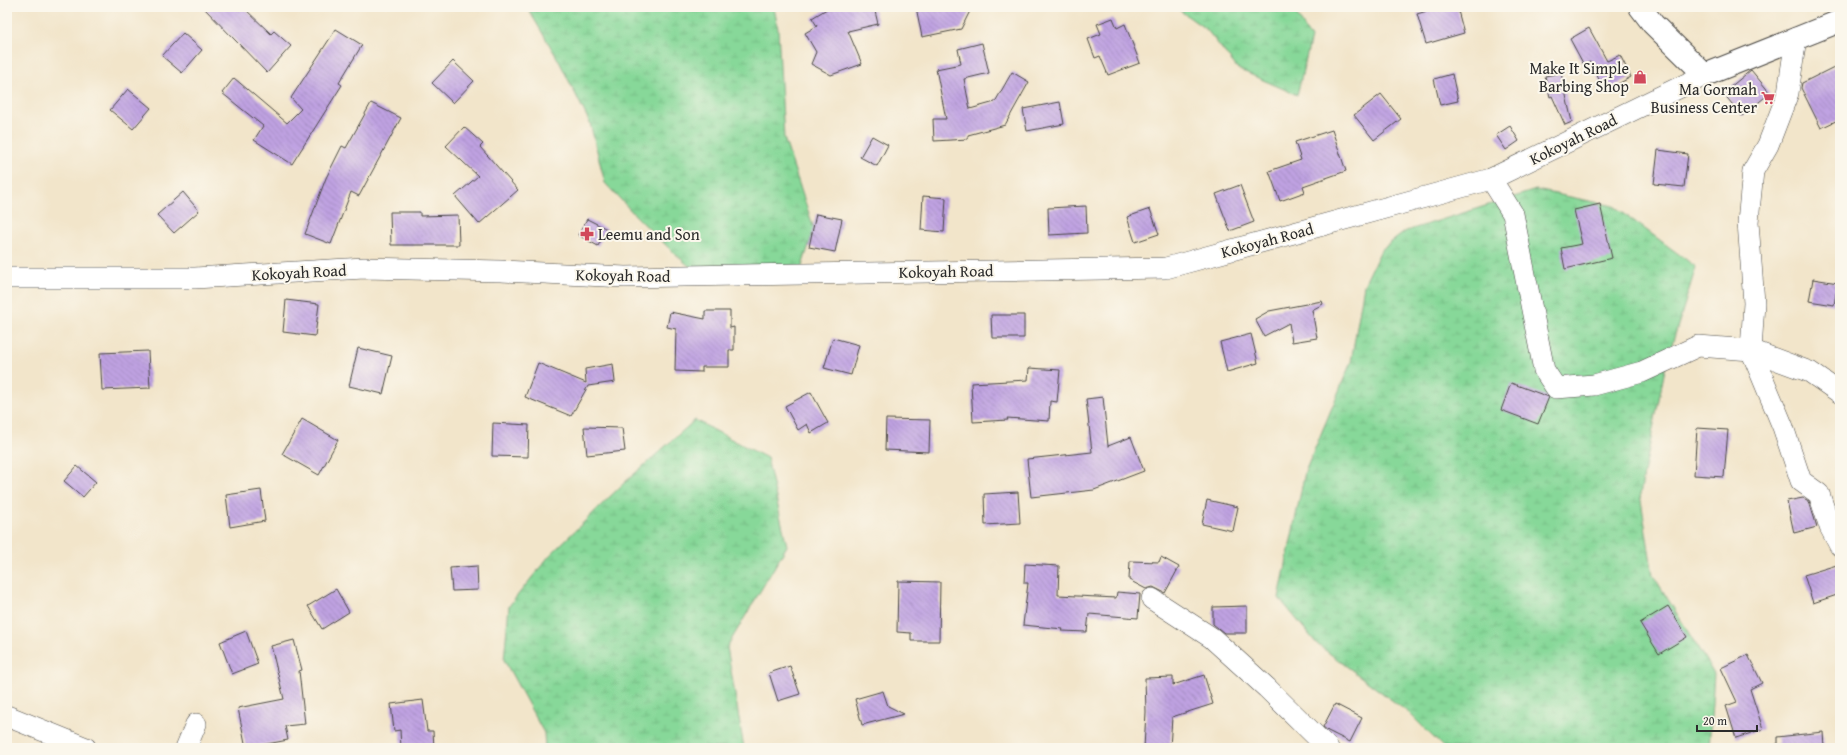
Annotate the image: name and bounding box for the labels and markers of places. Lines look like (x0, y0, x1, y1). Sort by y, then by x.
place label: Make It Simple Barbing Shop (1529, 56, 1629, 98)
shop icon: Make It Simple Barbing Shop (1632, 69, 1648, 85)
place label: Ma Gormah Business Center (1651, 77, 1757, 119)
supermarket icon: Ma Gormah Business Center (1760, 90, 1776, 106)
place label: Leemu and Son (598, 222, 700, 246)
pharmacy icon: Leemu and Son (579, 226, 595, 242)

